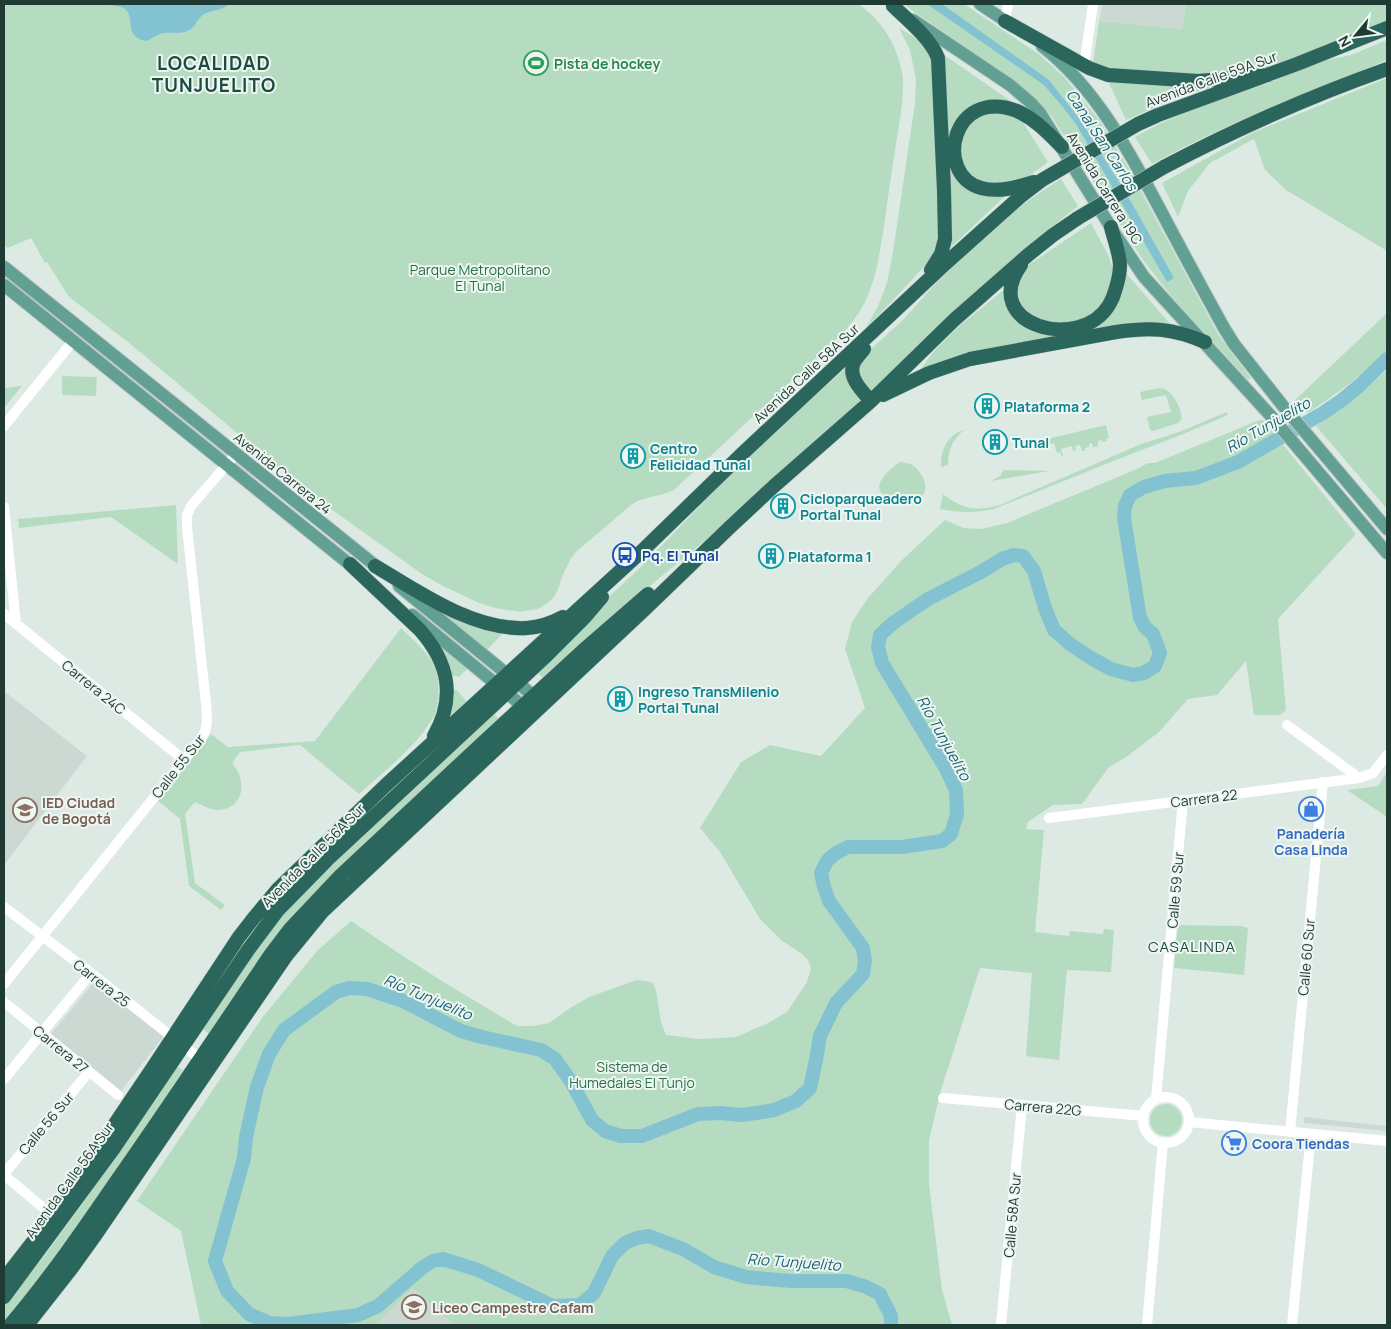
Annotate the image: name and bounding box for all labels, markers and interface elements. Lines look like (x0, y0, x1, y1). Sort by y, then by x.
north arrow (1331, 10, 1381, 60)
text: N (1333, 33, 1355, 51)
street label: Avenida Calle 59A Sur (1142, 46, 1280, 112)
district label: LOCALIDAD TUNJUELITO (152, 50, 276, 98)
sports icon: Pista de hockey (523, 50, 549, 76)
place label: Pista de hockey (554, 54, 660, 73)
water label: Canal San Carlos (1061, 85, 1143, 196)
street label: Avenida Carrera 19C (1063, 128, 1147, 248)
park label: Parque Metropolitano El Tunal (410, 260, 550, 295)
street label: Avenida Calle 58A Sur (749, 319, 863, 427)
water label: Río Tunjuelito (1222, 392, 1315, 458)
building icon: Plataforma 2 (974, 393, 1000, 419)
place label: Plataforma 2 (1004, 397, 1090, 416)
street label: Avenida Carrera 24 (230, 428, 336, 518)
building icon: Tunal (982, 429, 1008, 455)
place label: Tunal (1012, 433, 1049, 452)
place label: Centro Felicidad Tunal (650, 439, 751, 474)
building icon: Centro Felicidad Tunal (620, 443, 646, 469)
place label: Cicloparqueadero Portal Tunal (800, 489, 922, 524)
building icon: Cicloparqueadero Portal Tunal (770, 493, 796, 519)
bus stop icon: Pq. El Tunal (612, 542, 638, 568)
building icon: Plataforma 1 (758, 543, 784, 569)
place label: Pq. El Tunal (642, 546, 719, 565)
place label: Plataforma 1 (788, 547, 872, 566)
street label: Carrera 24C (58, 655, 130, 719)
place label: Ingreso TransMilenio Portal Tunal (638, 682, 780, 717)
building icon: Ingreso TransMilenio Portal Tunal (607, 686, 633, 712)
water label: Río Tunjuelito (912, 692, 976, 785)
street label: Calle 55 Sur (147, 730, 209, 802)
street label: Carrera 22 (1169, 784, 1239, 812)
place label: IED Ciudad de Bogotá (42, 793, 115, 828)
shop icon: Panadería Casa Linda (1298, 796, 1324, 822)
school or university icon: IED Ciudad de Bogotá (12, 797, 38, 823)
street label: Avenida Calle 56A Sur (257, 799, 369, 911)
place label: Panadería Casa Linda (1274, 824, 1348, 859)
street label: Calle 59 Sur (1162, 851, 1188, 929)
street label: Calle 60 Sur (1293, 918, 1319, 996)
district label: CASALINDA (1148, 936, 1236, 957)
street label: Carrera 25 (70, 955, 134, 1011)
water label: Río Tunjuelito (381, 969, 476, 1025)
street label: Carrera 27 (29, 1021, 93, 1077)
park label: Sistema de Humedales El Tunjo (569, 1057, 695, 1092)
street label: Calle 56 Sur (14, 1087, 78, 1159)
street label: Carrera 22G (1004, 1094, 1082, 1120)
street label: Avenida Calle 56A Sur (20, 1118, 118, 1242)
supermarket icon: Coora Tiendas (1221, 1130, 1247, 1156)
place label: Coora Tiendas (1252, 1134, 1350, 1153)
street label: Calle 58A Sur (999, 1172, 1025, 1258)
water label: Río Tunjuelito (746, 1248, 843, 1276)
school or university icon: Liceo Campestre Cafam (401, 1294, 427, 1320)
place label: Liceo Campestre Cafam (432, 1298, 594, 1317)

